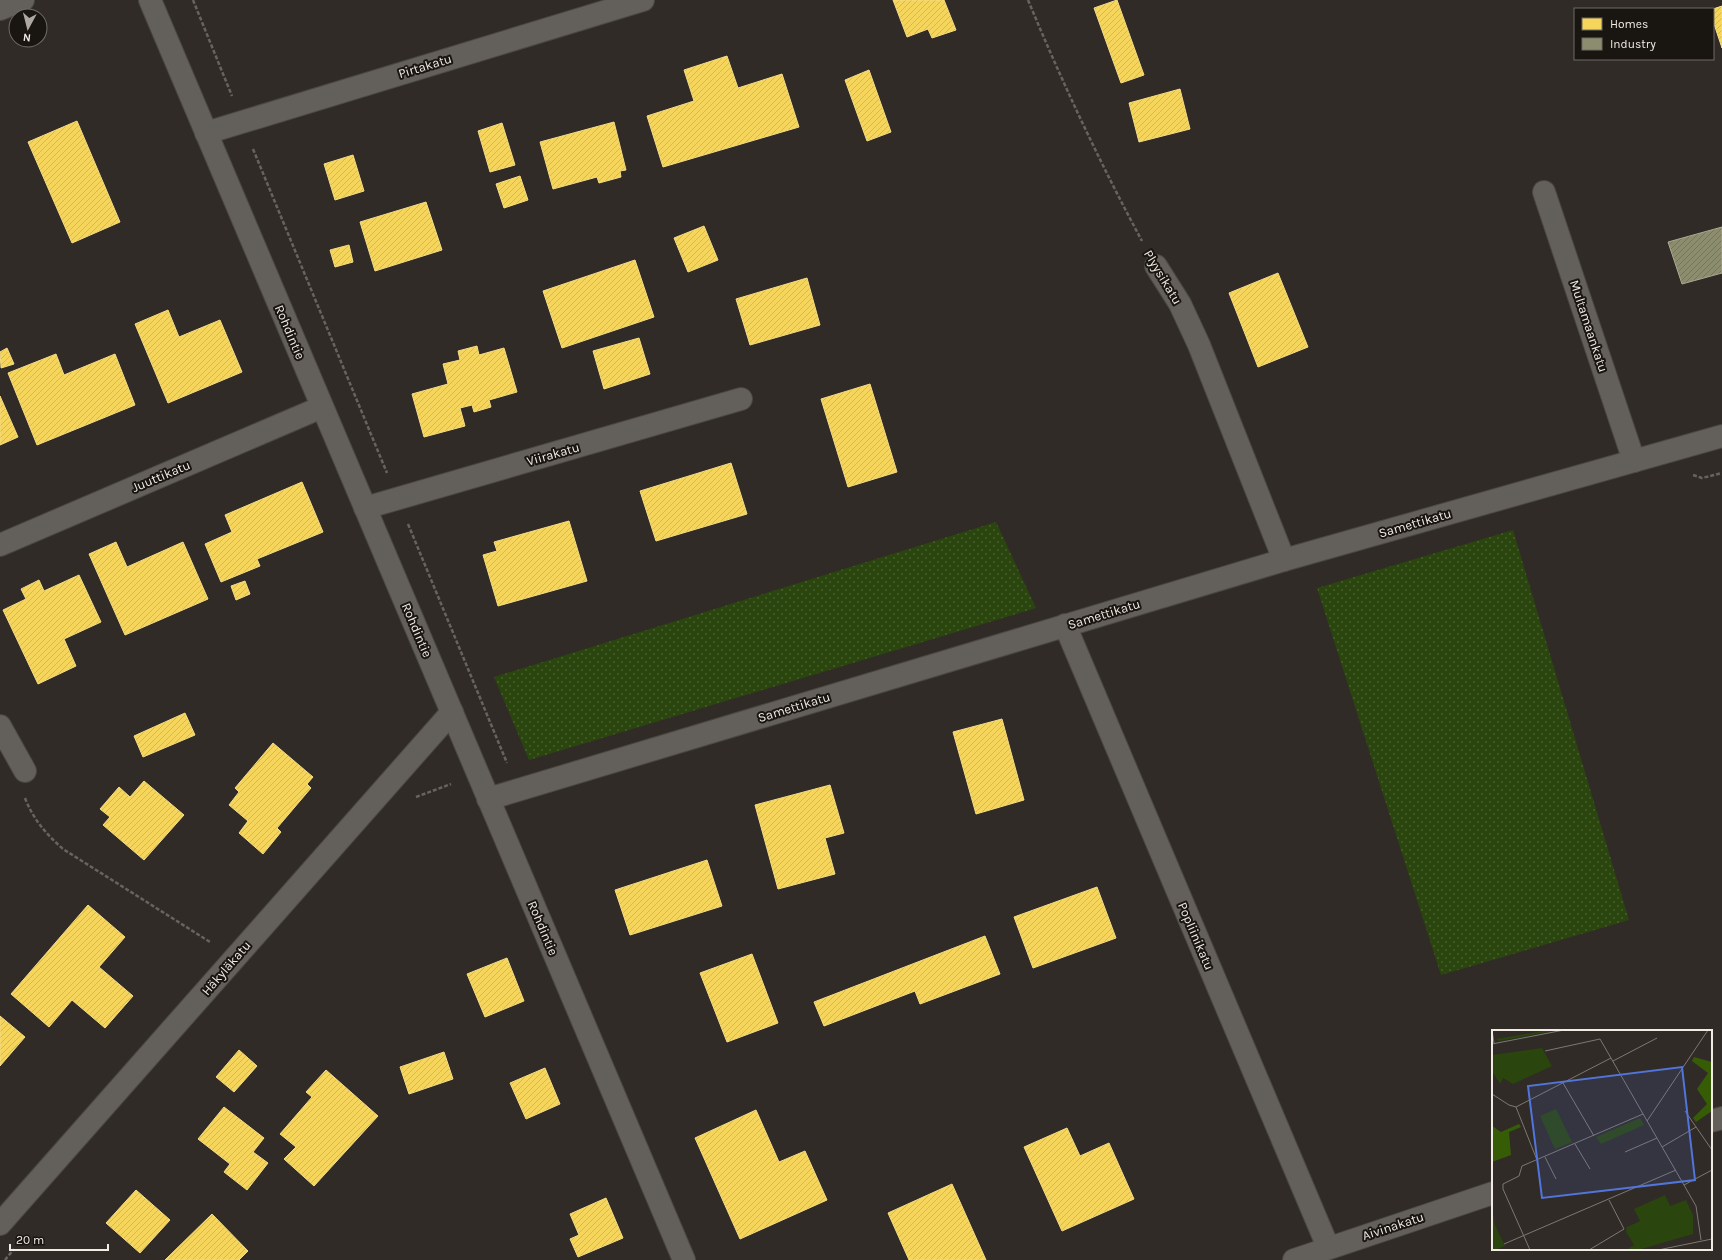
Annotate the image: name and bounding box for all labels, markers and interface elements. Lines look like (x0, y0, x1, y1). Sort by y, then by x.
north arrow (8, 8, 48, 48)
legend (1574, 8, 1714, 60)
text: Homes (1610, 17, 1648, 31)
text: N (22, 30, 32, 44)
text: Industry (1610, 37, 1656, 51)
street label: Pirtakatu (396, 51, 454, 81)
street label: Plyysikatu (1141, 247, 1185, 307)
street label: Multamaankatu (1567, 278, 1611, 374)
street label: Rohdintie (272, 302, 308, 362)
street label: Viirakatu (525, 439, 581, 469)
street label: Juuttikatu (130, 457, 192, 495)
street label: Samettikatu (1377, 505, 1453, 541)
street label: Samettikatu (1066, 596, 1142, 632)
street label: Rohdintie (399, 600, 435, 660)
street label: Samettikatu (756, 689, 832, 725)
street label: Rohdintie (525, 898, 561, 958)
street label: Popliinikatu (1175, 900, 1217, 972)
street label: Häkyläkatu (198, 938, 254, 998)
inset map (1492, 1030, 1712, 1250)
street label: Aivinakatu (1360, 1209, 1426, 1243)
scale bar (10, 1226, 108, 1252)
text: 20 m (16, 1233, 44, 1247)

